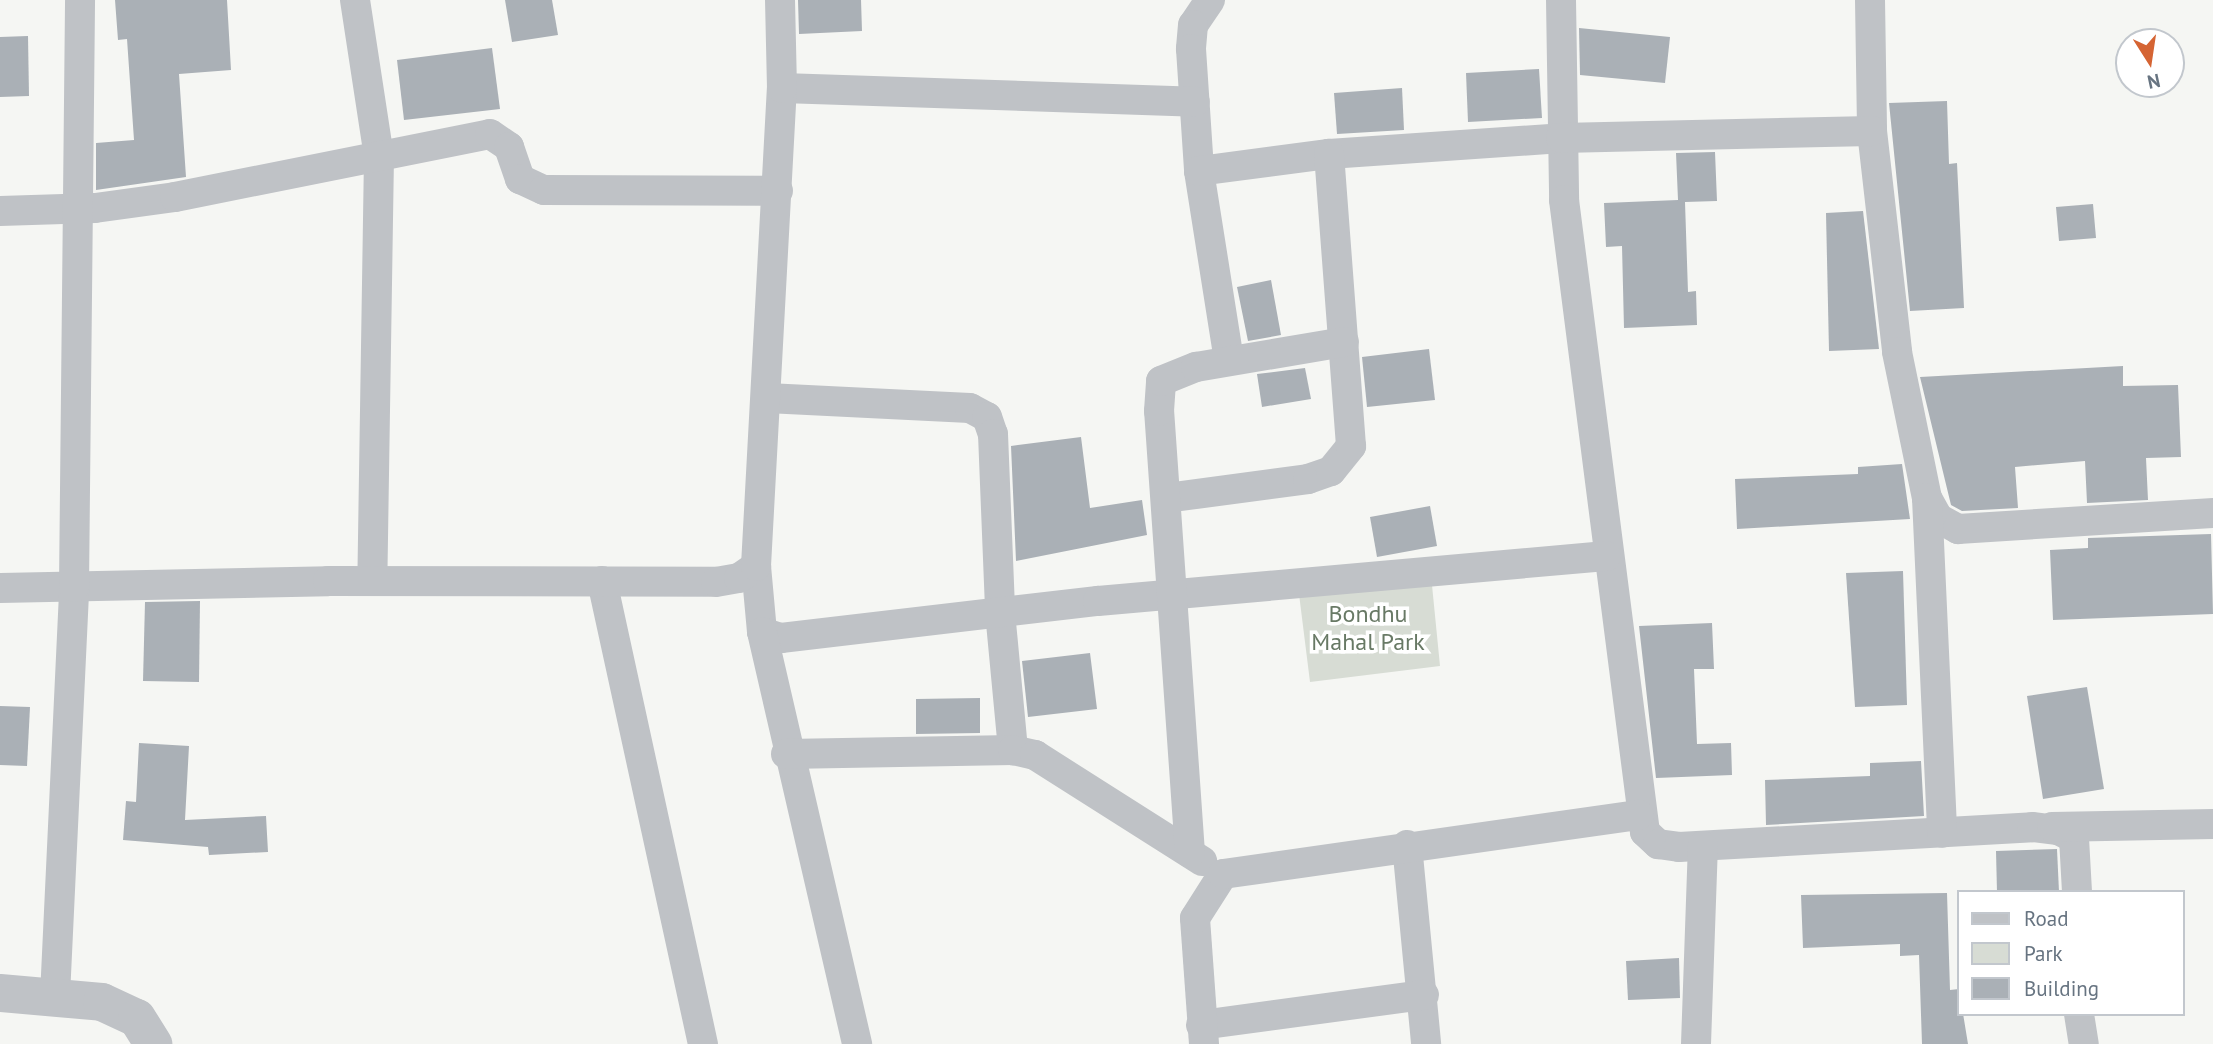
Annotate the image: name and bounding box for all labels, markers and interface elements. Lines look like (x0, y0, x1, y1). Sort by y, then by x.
north arrow (2115, 28, 2185, 98)
text: N (2145, 69, 2163, 95)
park label: Bondhu Mahal Park (1311, 600, 1425, 656)
legend (1958, 890, 2185, 1016)
text: Road (2024, 905, 2068, 932)
text: Park (2024, 940, 2063, 967)
text: Building (2024, 975, 2099, 1002)

